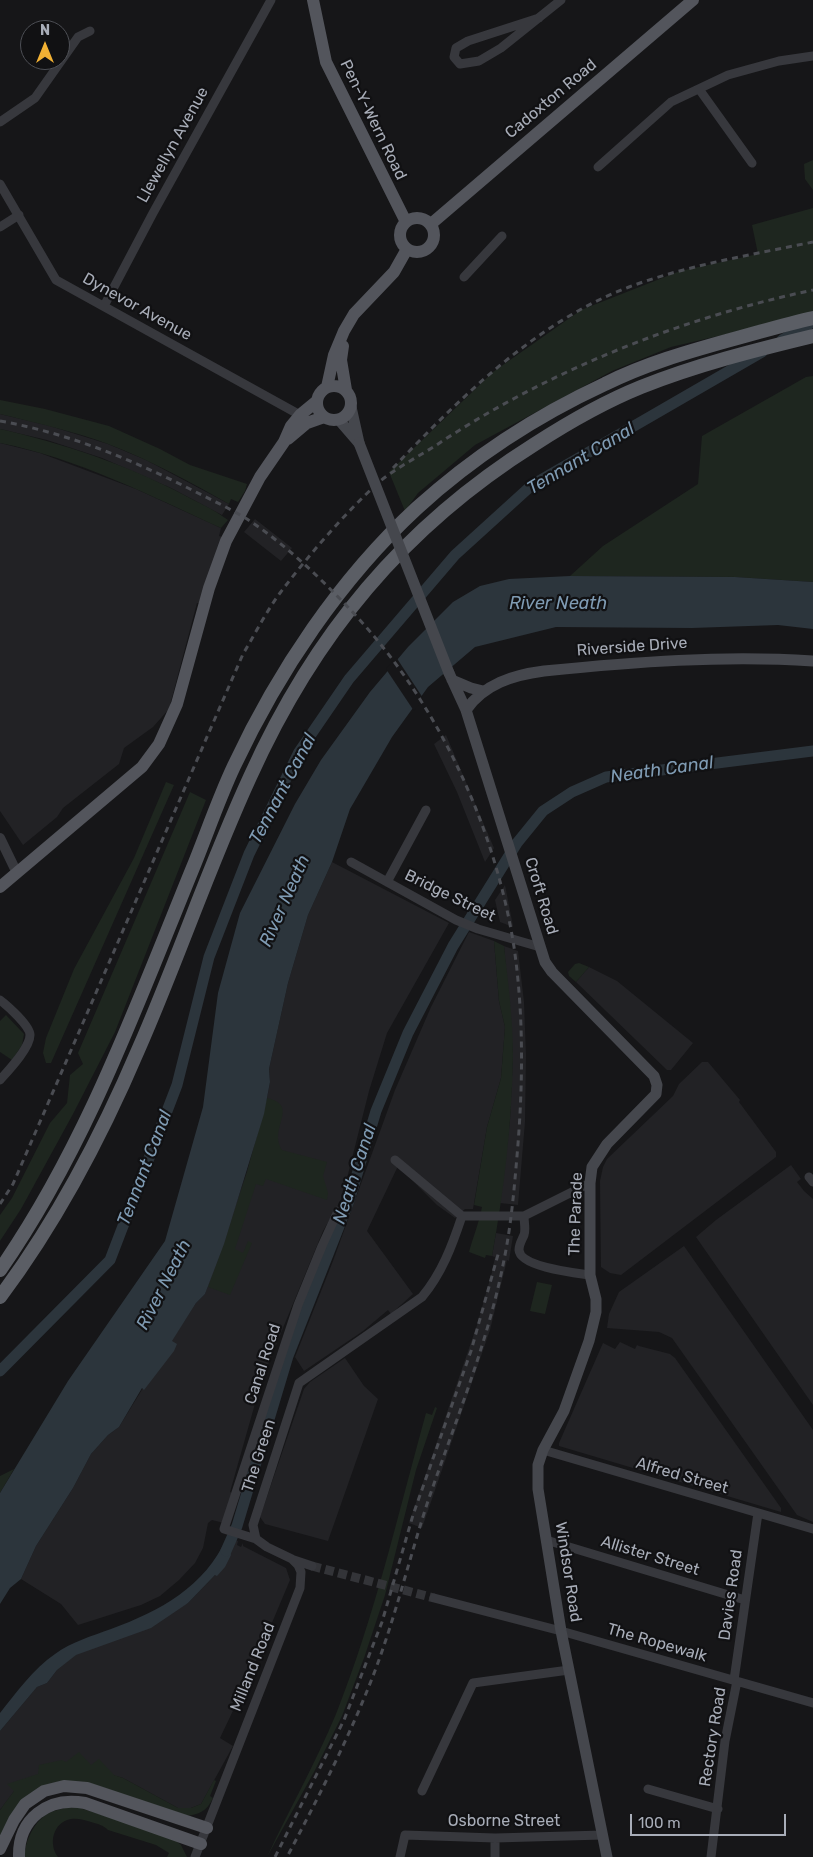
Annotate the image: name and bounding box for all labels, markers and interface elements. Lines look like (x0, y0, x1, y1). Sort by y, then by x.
north arrow (20, 20, 70, 70)
text: N (40, 22, 50, 39)
street label: Cadoxton Road (501, 55, 601, 143)
street label: Pen-Y-Wern Road (336, 57, 410, 183)
street label: Llewellyn Avenue (133, 84, 213, 206)
street label: Dynevor Avenue (79, 269, 195, 345)
water label: Tennant Canal (523, 418, 639, 500)
water label: River Neath (509, 593, 607, 615)
street label: Riverside Drive (576, 634, 688, 660)
water label: Tennant Canal (245, 730, 321, 848)
water label: Neath Canal (609, 752, 715, 788)
water label: River Neath (255, 852, 315, 950)
street label: Croft Road (520, 855, 562, 937)
street label: Bridge Street (401, 866, 499, 926)
water label: Tennant Canal (113, 1107, 177, 1229)
water label: Neath Canal (329, 1121, 381, 1227)
street label: The Parade (565, 1172, 587, 1256)
water label: River Neath (132, 1236, 196, 1334)
street label: Canal Road (241, 1321, 285, 1407)
street label: The Green (238, 1417, 280, 1495)
street label: Alfred Street (634, 1454, 730, 1498)
street label: Windsor Road (551, 1521, 585, 1623)
street label: Allister Street (598, 1532, 702, 1580)
street label: Davies Road (715, 1548, 747, 1642)
street label: Milland Road (226, 1620, 280, 1714)
street label: The Ropewalk (605, 1620, 709, 1666)
street label: Rectory Road (696, 1686, 730, 1788)
scale bar (633, 1804, 789, 1836)
street label: Osborne Street (448, 1811, 560, 1831)
text: 100 m (638, 1814, 680, 1832)

